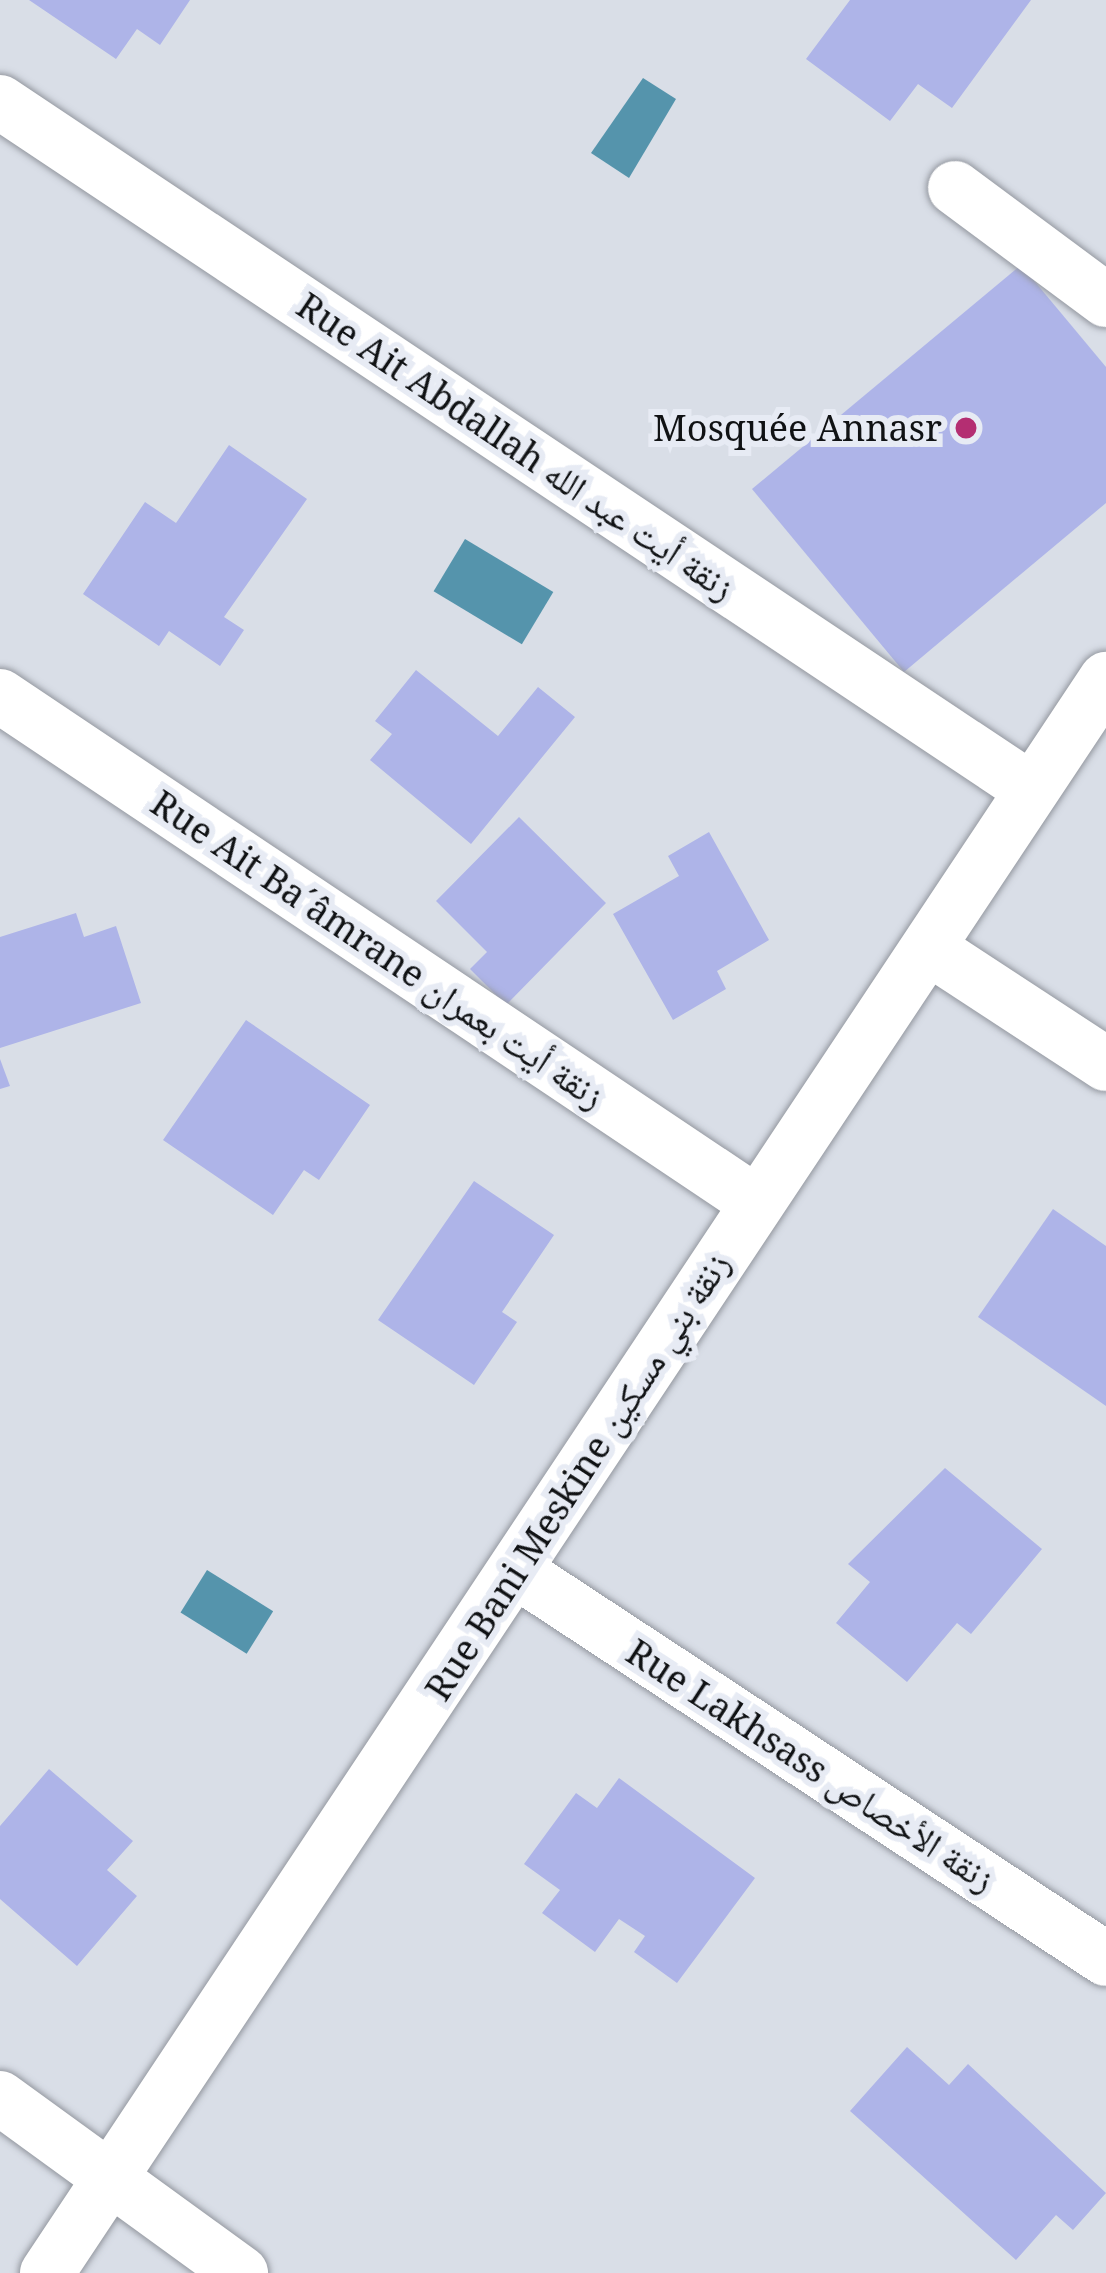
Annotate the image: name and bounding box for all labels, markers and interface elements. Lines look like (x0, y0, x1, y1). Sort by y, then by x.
street label: Rue Ait Abdallah زنقة أيت عبد الله (289, 283, 743, 609)
place label: Mosquée Annasr (653, 406, 942, 450)
marker: Mosquée Annasr (953, 415, 979, 441)
street label: Rue Ait Ba´âmrane زنقة أيت بعمران (143, 781, 613, 1117)
street label: Rue Bani Meskine زنقة بني مسكين (416, 1244, 738, 1708)
street label: Rue Lakhsass زنقة الأخصاص (619, 1630, 1003, 1900)

